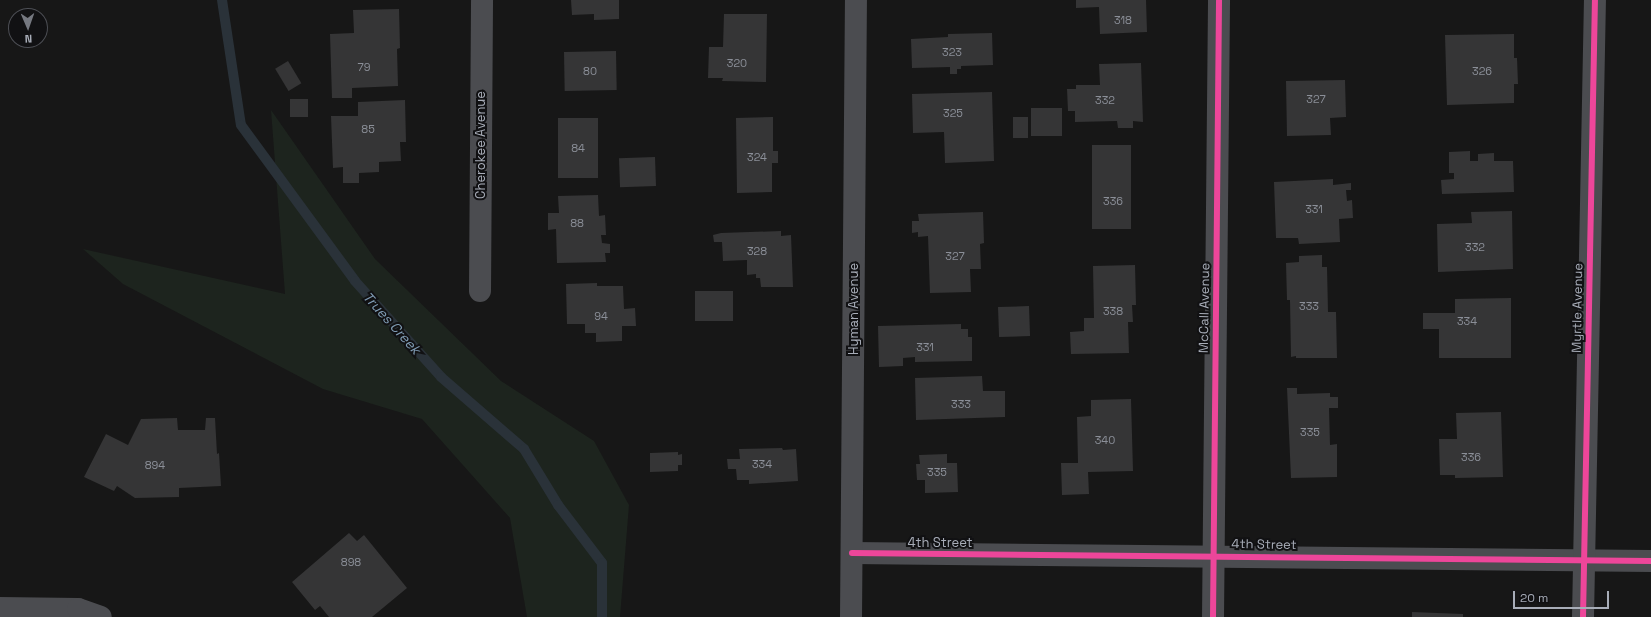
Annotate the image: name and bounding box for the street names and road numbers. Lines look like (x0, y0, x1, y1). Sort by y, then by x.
street label: Cherokee Avenue (473, 91, 489, 199)
street label: Hyman Avenue (846, 263, 862, 355)
street label: McCall Avenue (1196, 263, 1214, 353)
street label: Myrtle Avenue (1569, 263, 1587, 353)
street label: 4th Street (907, 535, 973, 551)
street label: 4th Street (1231, 537, 1297, 553)

